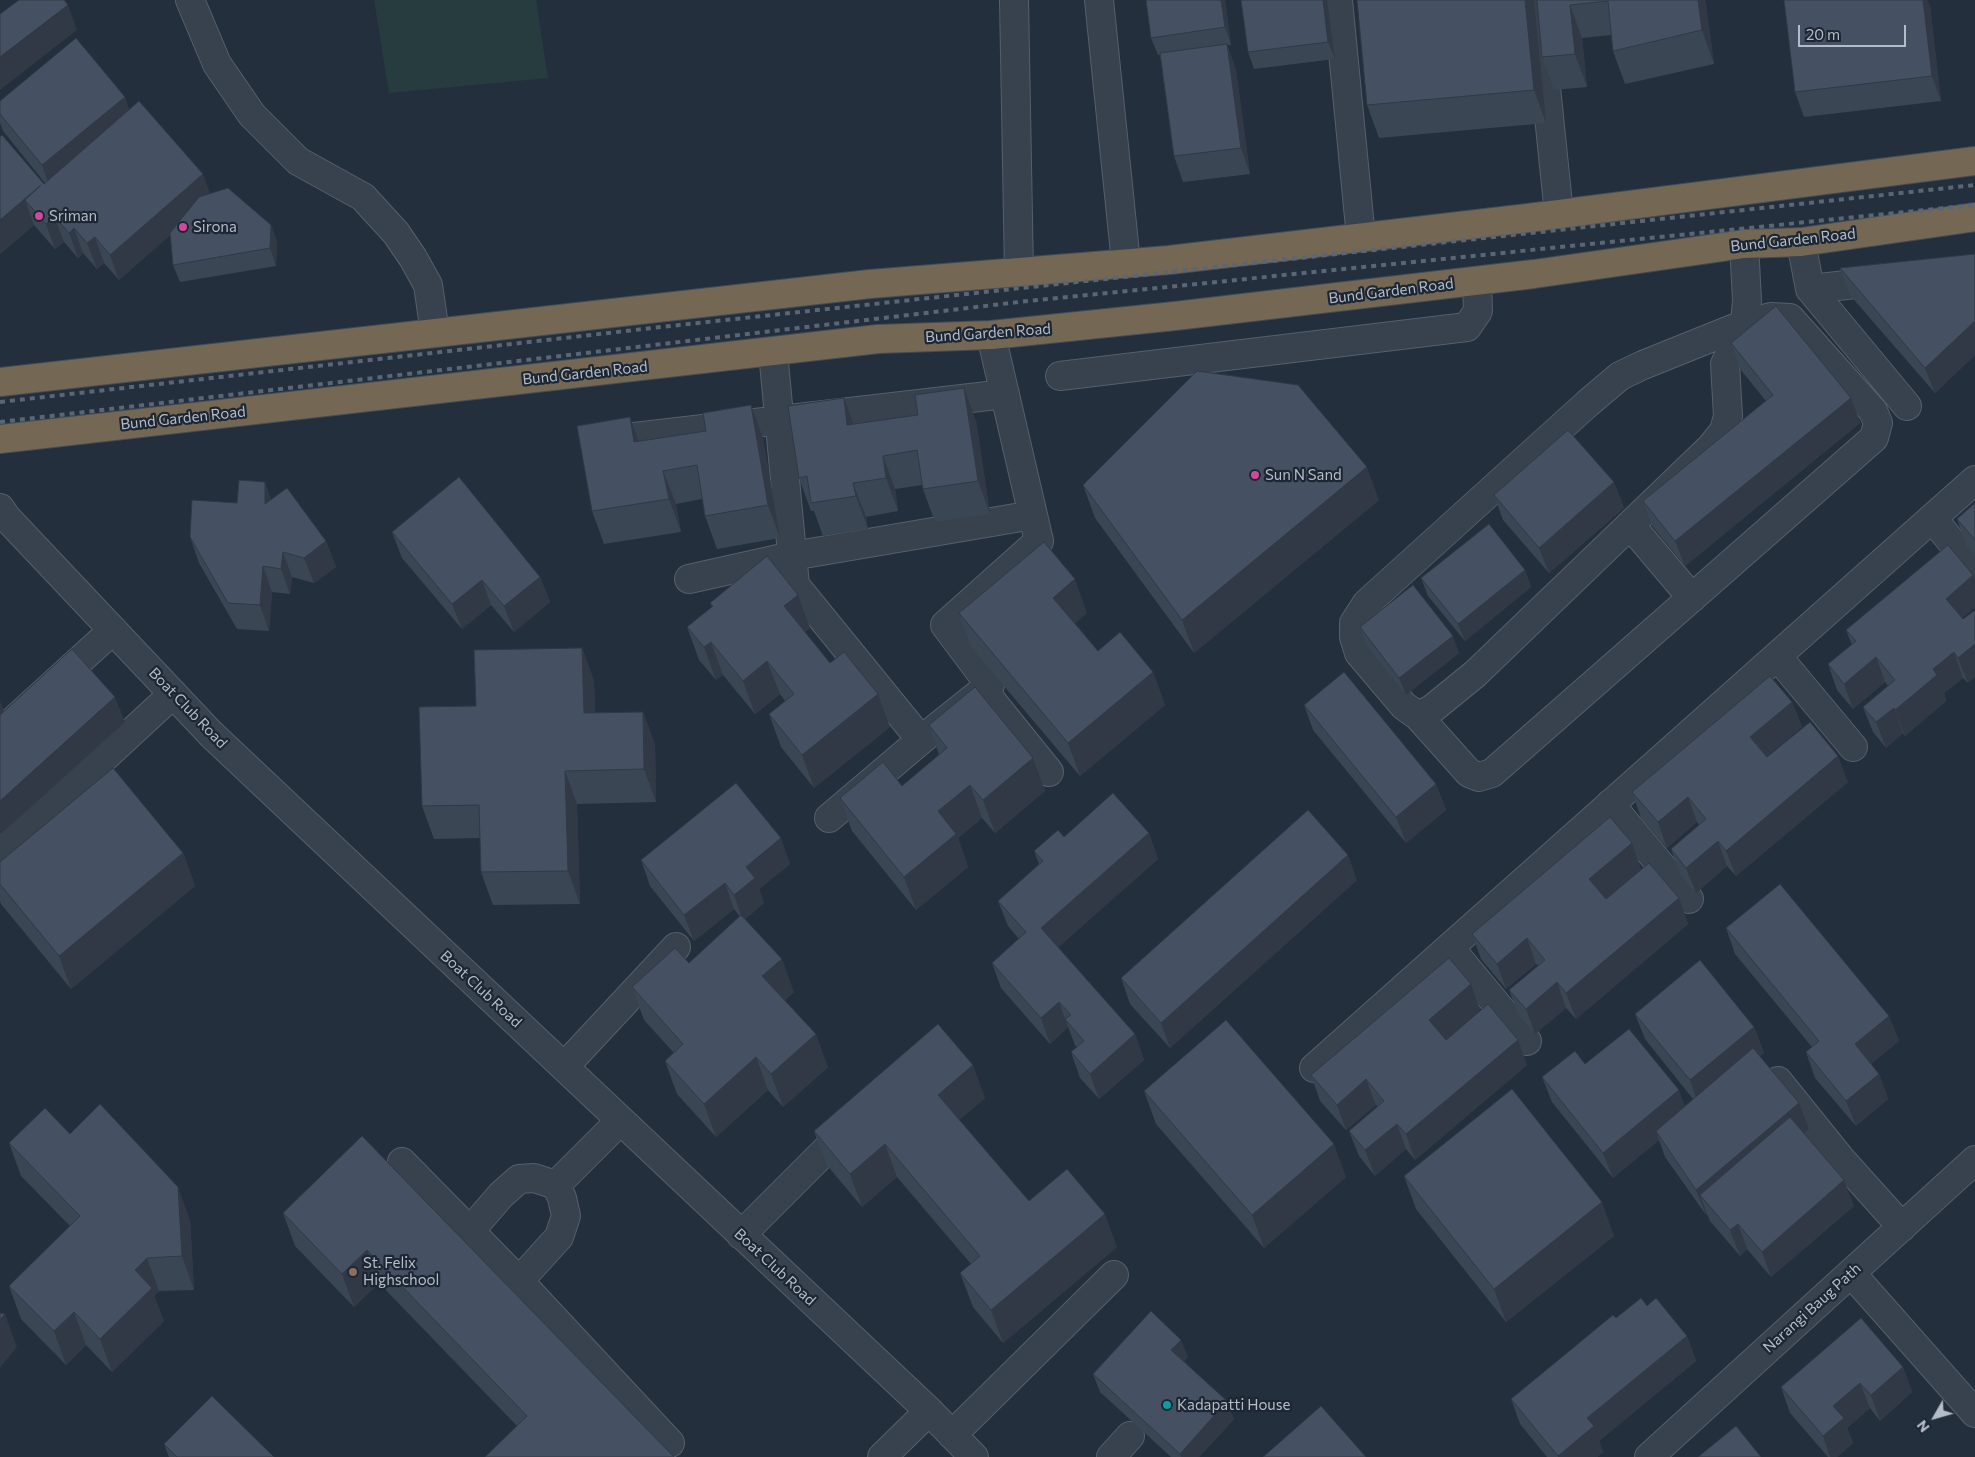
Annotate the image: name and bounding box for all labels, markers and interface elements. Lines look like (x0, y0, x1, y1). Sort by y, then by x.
scale bar (1800, 15, 1908, 47)
text: 20 m (1806, 25, 1840, 43)
place label: Sriman (49, 207, 97, 225)
marker: Sriman (33, 210, 45, 222)
place label: Sirona (193, 218, 237, 236)
marker: Sirona (177, 221, 189, 233)
street label: Bund Garden Road (1729, 224, 1857, 256)
street label: Bund Garden Road (1327, 274, 1455, 308)
street label: Bund Garden Road (925, 320, 1051, 346)
street label: Bund Garden Road (521, 357, 649, 389)
street label: Bund Garden Road (119, 402, 247, 434)
place label: Sun N Sand (1265, 466, 1342, 484)
marker: Sun N Sand (1249, 469, 1261, 481)
street label: Boat Club Road (145, 664, 231, 752)
street label: Boat Club Road (437, 947, 525, 1031)
street label: Boat Club Road (731, 1225, 819, 1309)
place label: St. Felix Highschool (363, 1254, 439, 1289)
street label: Narangi Baug Path (1759, 1259, 1865, 1357)
marker: St. Felix Highschool (347, 1266, 359, 1278)
north arrow (1910, 1392, 1960, 1442)
place label: Kadapatti House (1177, 1396, 1290, 1414)
marker: Kadapatti House (1161, 1399, 1173, 1411)
text: N (1913, 1417, 1933, 1436)

